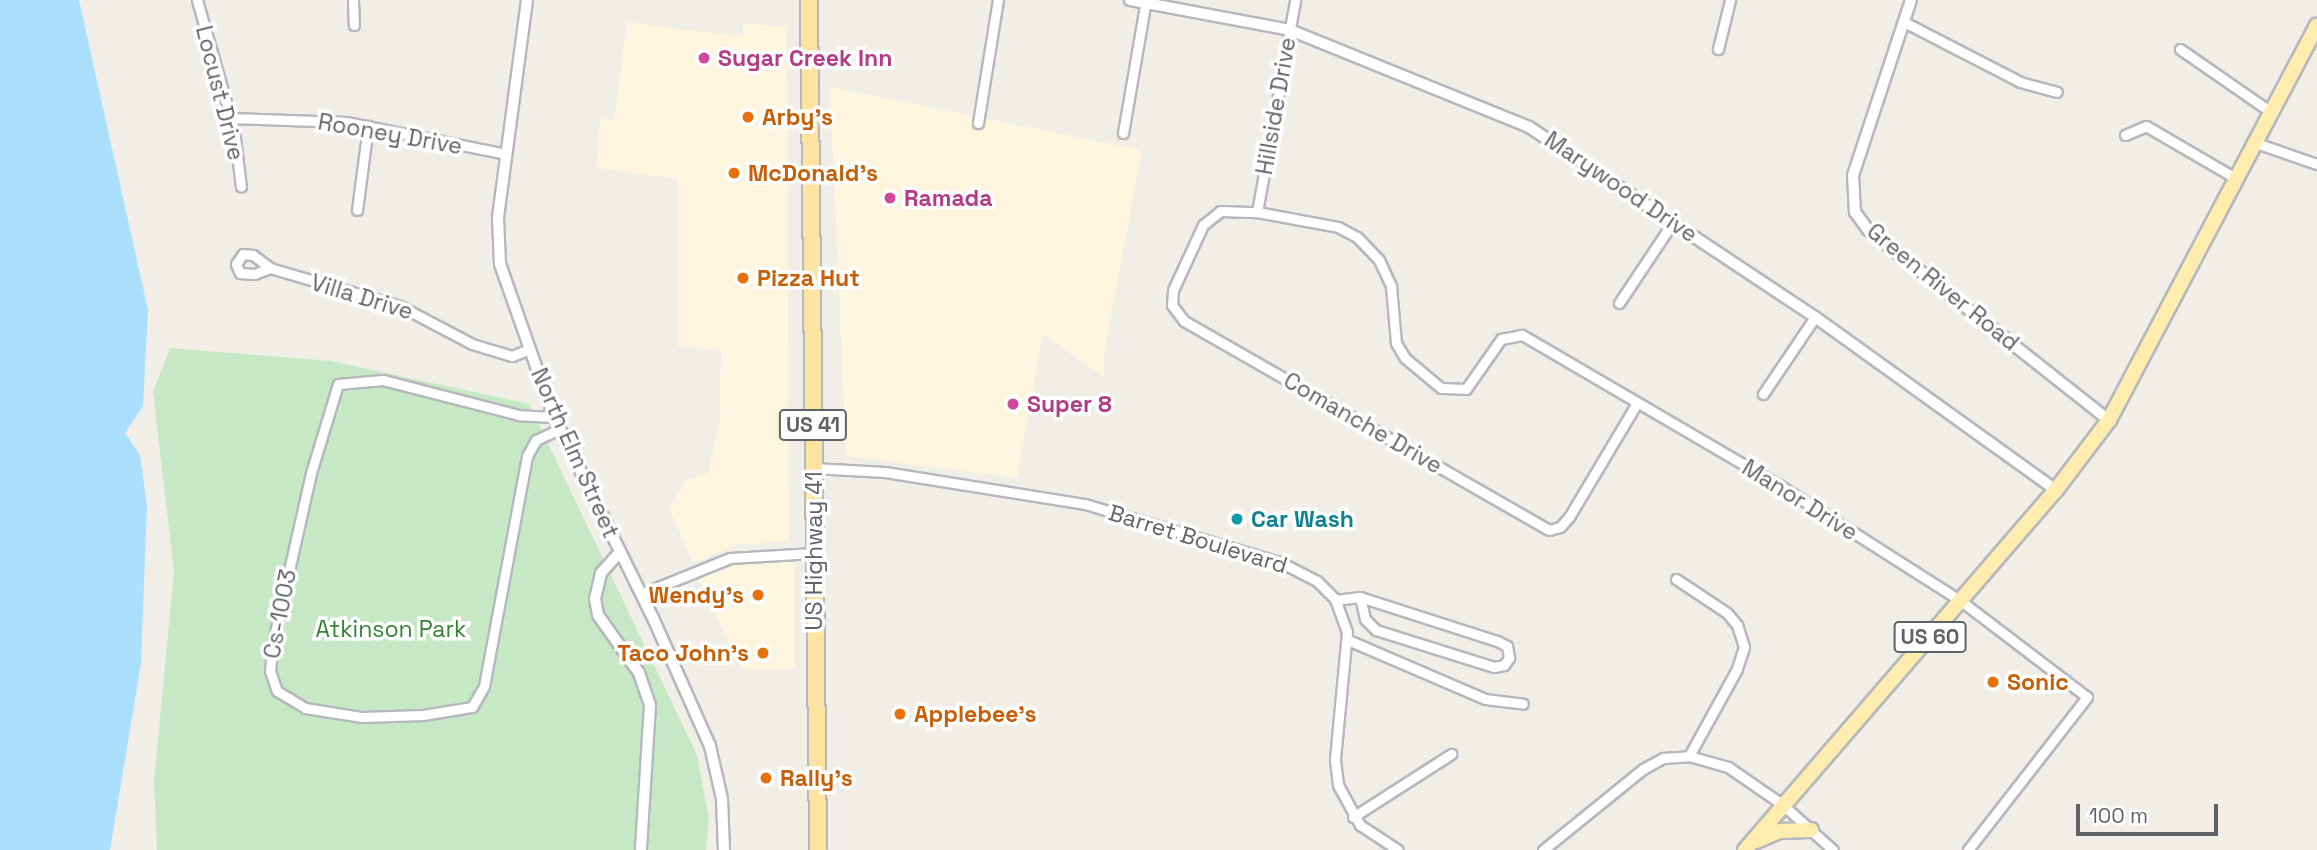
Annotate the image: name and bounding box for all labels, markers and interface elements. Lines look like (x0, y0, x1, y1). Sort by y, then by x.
street label: Locust Drive (190, 23, 250, 163)
street label: Hillside Drive (1250, 35, 1302, 177)
place label: Sugar Creek Inn (718, 44, 892, 72)
marker: Sugar Creek Inn (696, 50, 712, 66)
place label: Arby's (762, 103, 833, 131)
street label: Rooney Drive (316, 108, 464, 160)
marker: Arby's (740, 109, 756, 125)
street label: Marywood Drive (1539, 126, 1703, 248)
place label: McDonald's (748, 159, 878, 187)
marker: McDonald's (726, 165, 742, 181)
place label: Ramada (904, 184, 993, 212)
marker: Ramada (882, 190, 898, 206)
street label: Green River Road (1861, 217, 2025, 357)
place label: Pizza Hut (757, 264, 860, 292)
street label: Villa Drive (308, 268, 416, 326)
marker: Pizza Hut (735, 270, 751, 286)
street label: North Elm Street (525, 364, 625, 542)
street label: Comanche Drive (1279, 366, 1447, 480)
place label: Super 8 (1027, 390, 1112, 418)
marker: Super 8 (1005, 396, 1021, 412)
road number: US 41 (778, 408, 848, 442)
street label: Manor Drive (1737, 454, 1863, 546)
street label: US Highway 41 (800, 471, 828, 631)
street label: Barret Boulevard (1105, 499, 1291, 579)
place label: Car Wash (1251, 505, 1354, 533)
marker: Car Wash (1229, 511, 1245, 527)
street label: Cs-1003 (258, 567, 302, 661)
place label: Wendy's (649, 581, 744, 609)
marker: Wendy's (750, 587, 766, 603)
park label: Atkinson Park (316, 615, 466, 643)
road number: US 60 (1893, 620, 1967, 654)
place label: Taco John's (617, 639, 749, 667)
marker: Taco John's (755, 645, 771, 661)
place label: Sonic (2007, 668, 2069, 696)
marker: Sonic (1985, 674, 2001, 690)
place label: Applebee's (914, 700, 1037, 728)
marker: Applebee's (892, 706, 908, 722)
place label: Rally's (780, 764, 853, 792)
marker: Rally's (758, 770, 774, 786)
scale bar (2079, 790, 2221, 834)
text: 100 m (2089, 802, 2148, 829)

